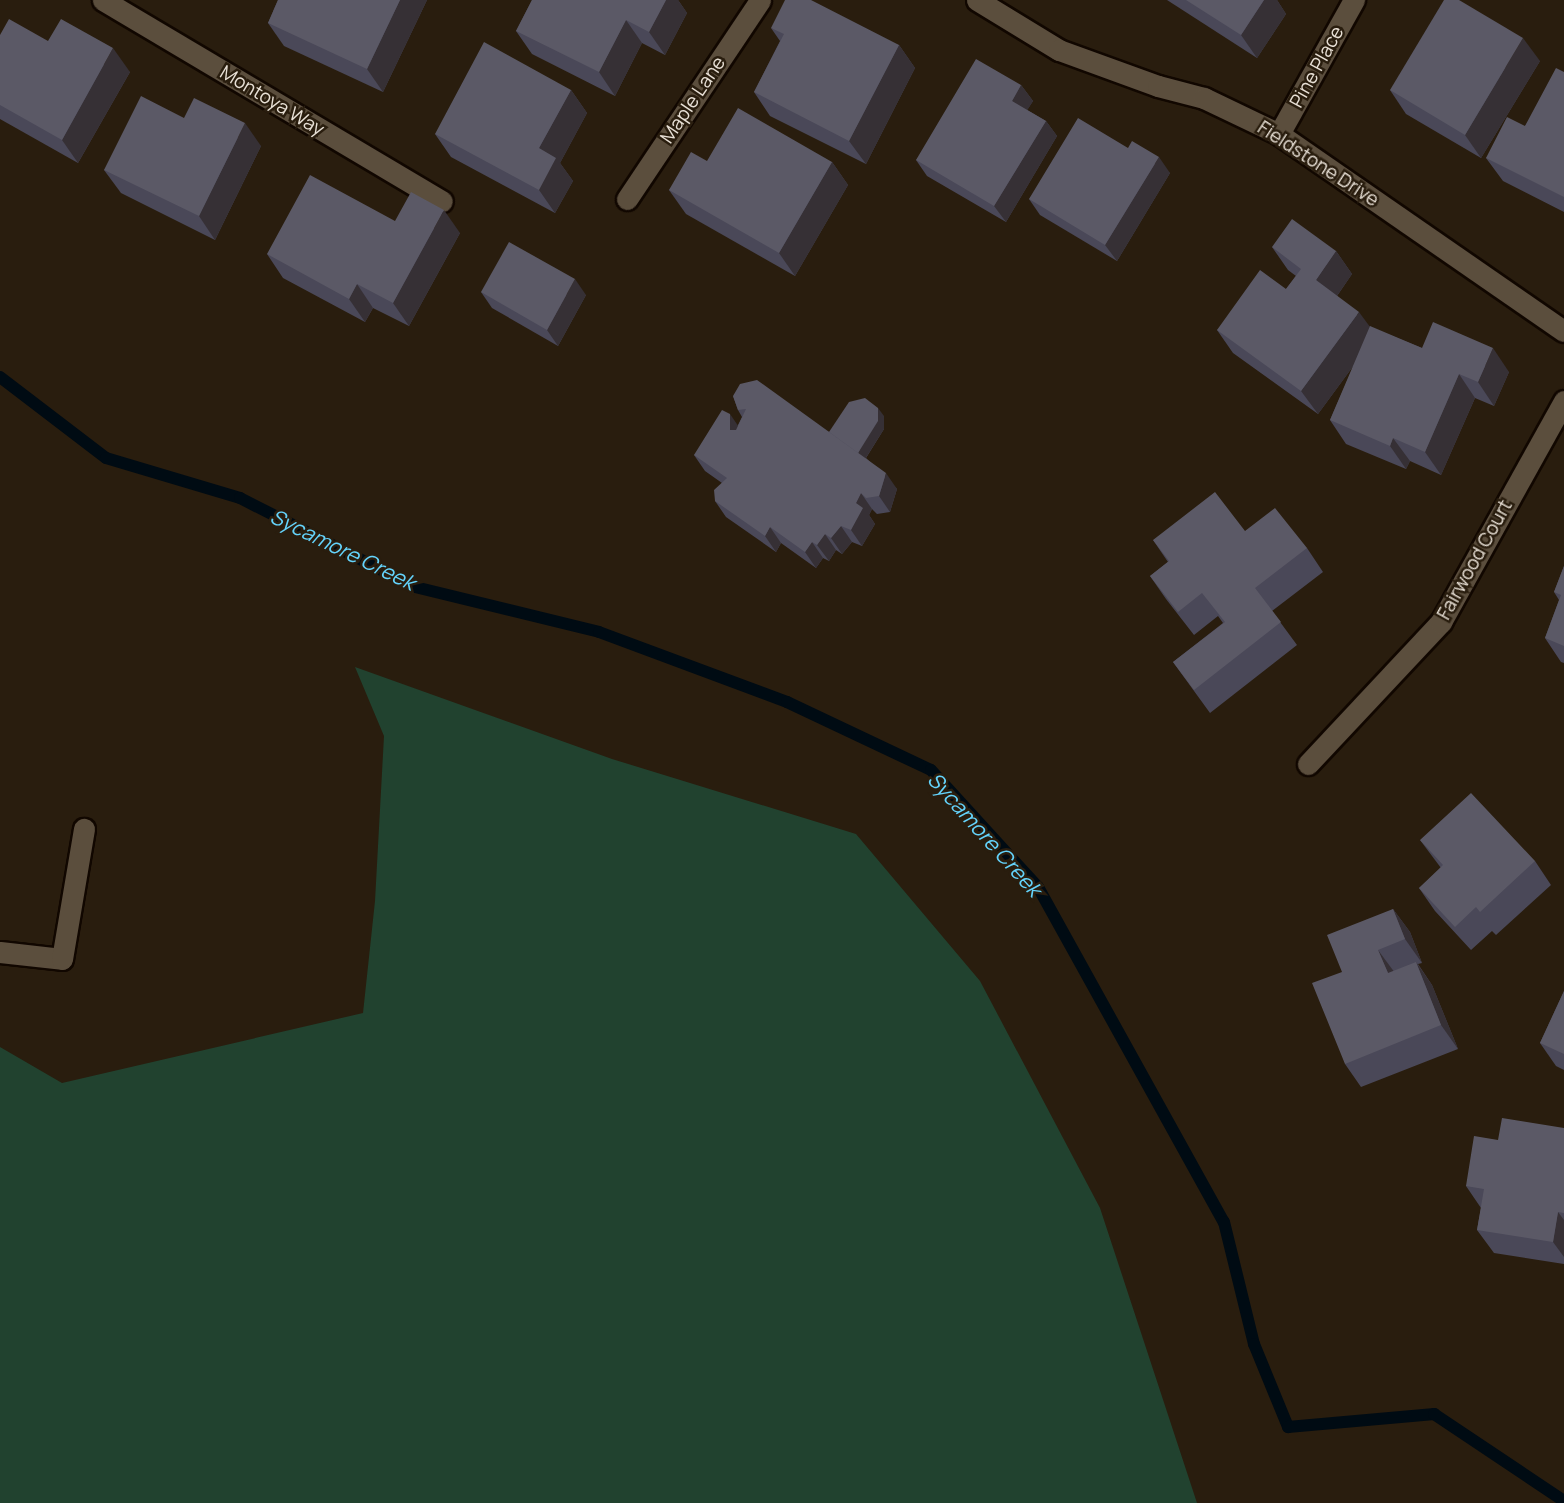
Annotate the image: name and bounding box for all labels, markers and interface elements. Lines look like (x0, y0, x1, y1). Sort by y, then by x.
street label: Pine Place (1285, 22, 1349, 112)
street label: Maple Lane (656, 52, 730, 148)
street label: Montoya Way (216, 61, 328, 141)
street label: Fieldstone Drive (1253, 116, 1383, 212)
street label: Fairwood Court (1433, 496, 1517, 624)
water label: Sycamore Creek (266, 503, 420, 595)
water label: Sycamore Creek (923, 767, 1047, 901)

